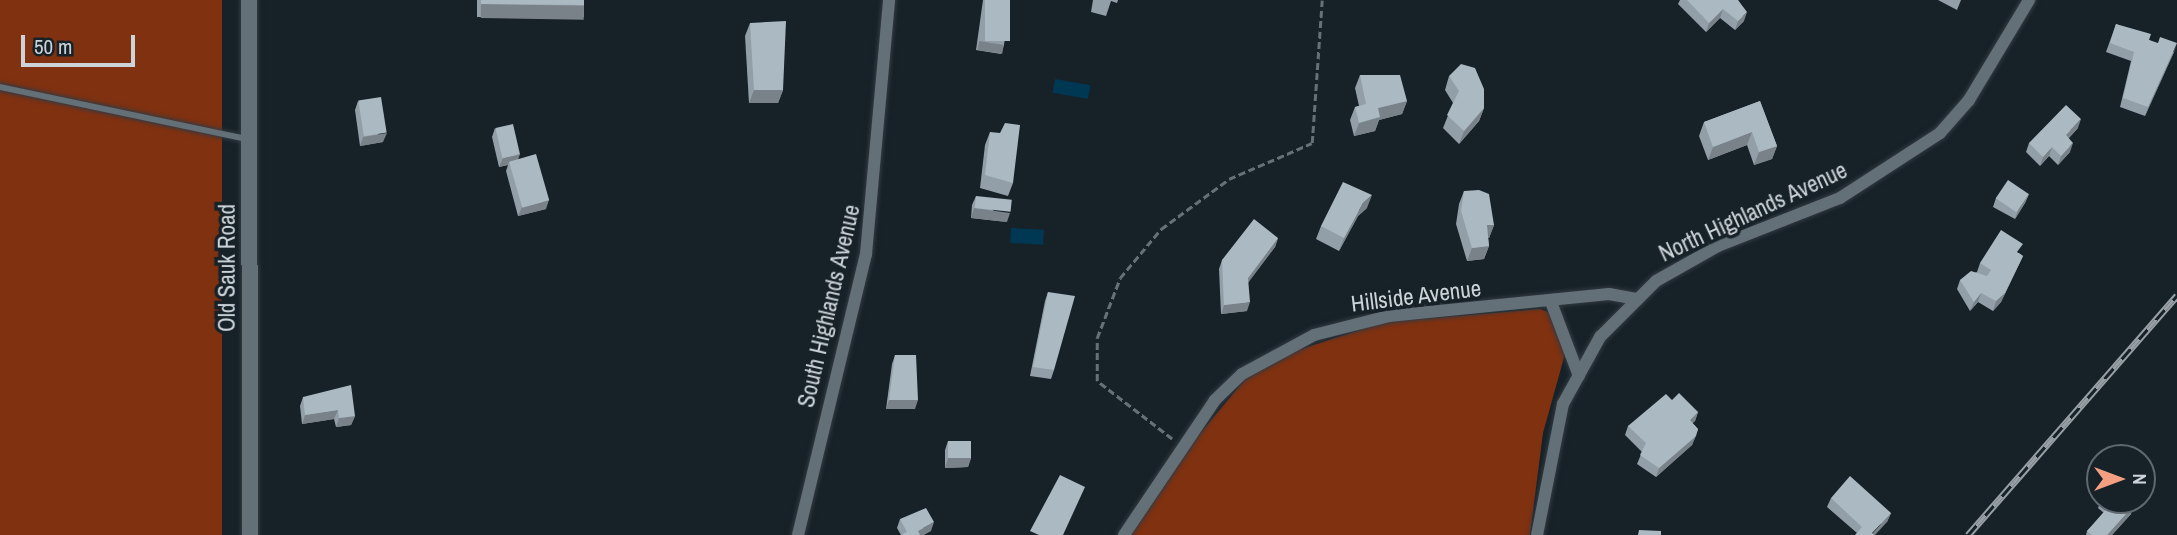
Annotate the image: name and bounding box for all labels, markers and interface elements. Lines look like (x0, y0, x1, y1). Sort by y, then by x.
scale bar (24, 21, 138, 65)
text: 50 m (34, 32, 72, 61)
street label: North Highlands Avenue (1654, 156, 1852, 268)
street label: South Highlands Avenue (792, 201, 866, 411)
street label: Old Sauk Road (213, 204, 241, 332)
street label: Hillside Avenue (1349, 274, 1483, 318)
north arrow (2086, 444, 2156, 514)
text: N (2127, 473, 2153, 485)

